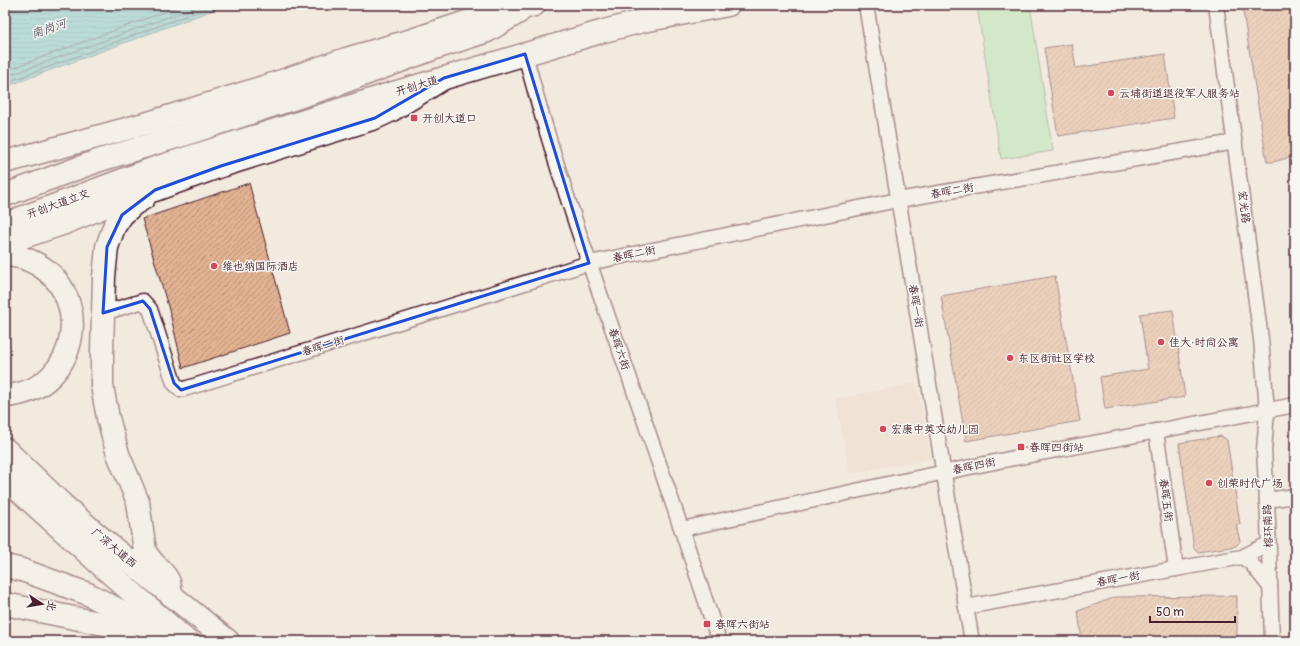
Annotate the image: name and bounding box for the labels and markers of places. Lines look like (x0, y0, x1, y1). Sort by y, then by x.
place label: 云埔街道退役军人服务站 (1119, 87, 1240, 100)
marker: 云埔街道退役军人服务站 (1106, 88, 1116, 98)
place label: 开创大道口 (422, 112, 477, 125)
marker: 开创大道口 (409, 113, 419, 123)
place label: 维也纳国际酒店 (222, 260, 299, 273)
marker: 维也纳国际酒店 (209, 261, 219, 271)
place label: 佳大·时尚公寓 (1169, 336, 1239, 349)
marker: 佳大·时尚公寓 (1156, 337, 1166, 347)
place label: 东区街社区学校 (1018, 352, 1095, 365)
marker: 东区街社区学校 (1005, 353, 1015, 363)
place label: 宏康中英文幼儿园 (891, 423, 979, 436)
marker: 宏康中英文幼儿园 (878, 424, 888, 434)
place label: 春晖四街站 (1029, 441, 1084, 454)
marker: 春晖四街站 (1016, 442, 1026, 452)
place label: 创荣时代广场 (1217, 477, 1283, 490)
marker: 创荣时代广场 (1204, 478, 1214, 488)
place label: 春晖六街站 (715, 618, 770, 631)
marker: 春晖六街站 (702, 619, 712, 629)

